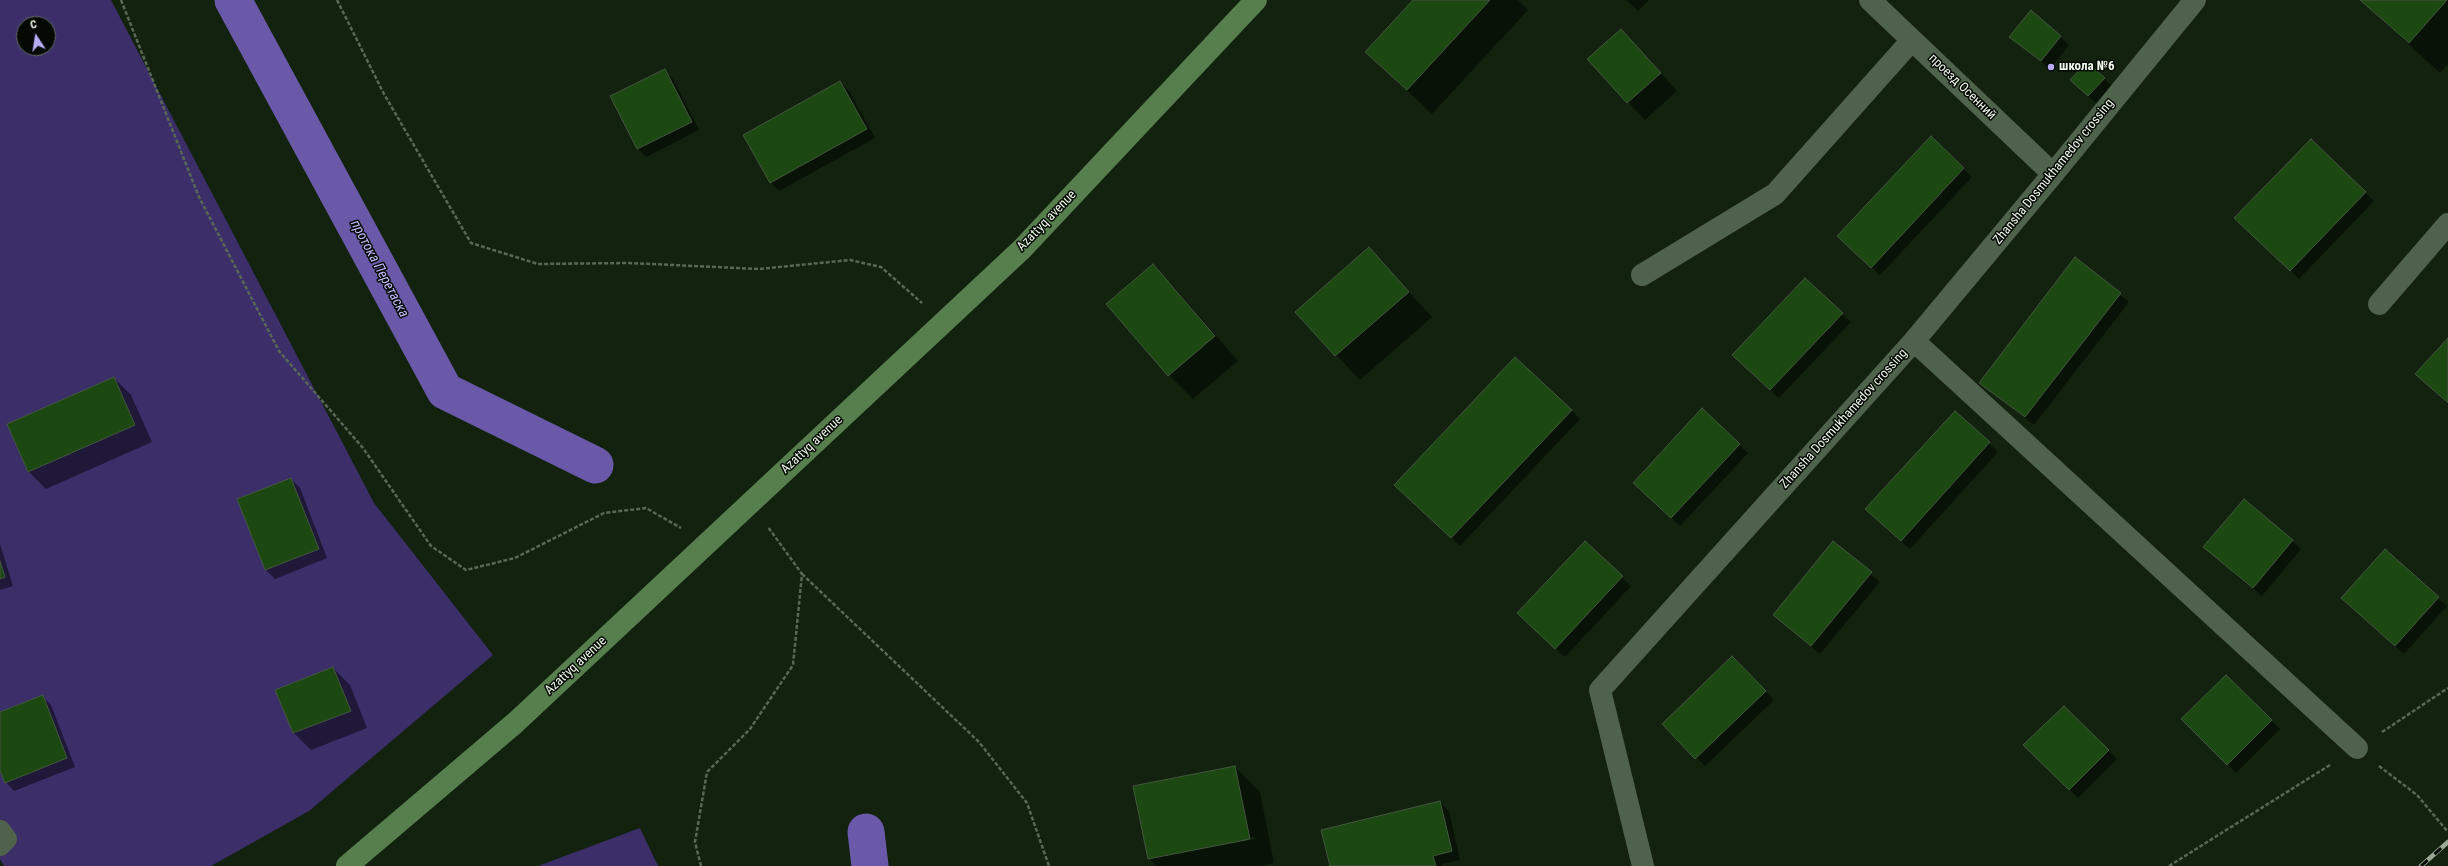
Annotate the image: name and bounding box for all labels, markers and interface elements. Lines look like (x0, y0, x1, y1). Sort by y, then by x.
north arrow (16, 16, 56, 56)
text: С (29, 18, 38, 32)
street label: проезд Осенний (1925, 51, 1999, 123)
place label: школа №6 (2059, 59, 2114, 75)
marker: школа №6 (2046, 62, 2056, 72)
street label: Zhansha Dosmukhamedov crossing (1990, 96, 2118, 248)
street label: Azattyq avenue (1014, 187, 1080, 255)
water label: протока Перетаска (346, 217, 412, 321)
street label: Zhansha Dosmukhamedov crossing (1777, 346, 1911, 492)
street label: Azattyq avenue (778, 413, 846, 477)
street label: Azattyq avenue (542, 634, 610, 698)

